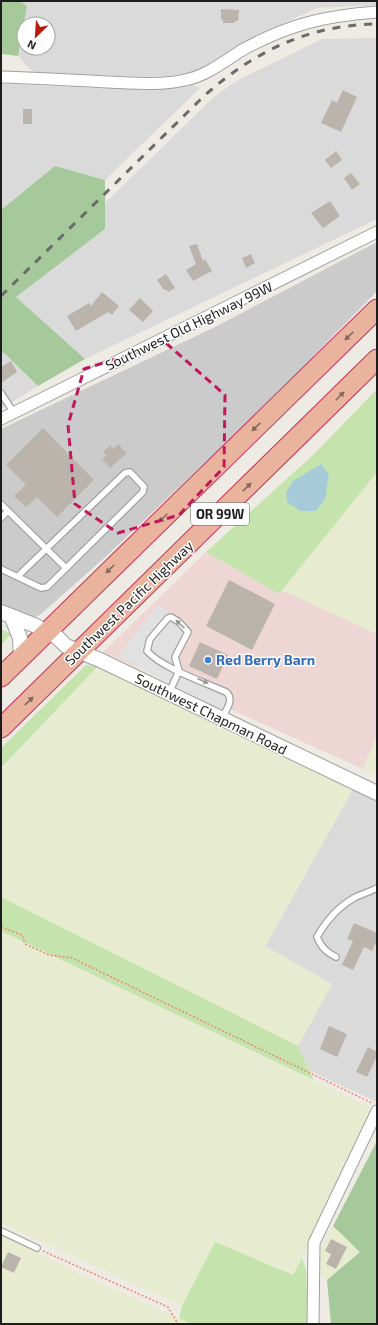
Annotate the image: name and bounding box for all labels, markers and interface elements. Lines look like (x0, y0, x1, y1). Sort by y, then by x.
north arrow (16, 16, 56, 56)
text: N (25, 38, 38, 53)
street label: Southwest Old Highway 99W (102, 278, 275, 374)
one-way arrow (344, 331, 354, 341)
one-way arrow (335, 391, 345, 401)
one-way arrow (251, 422, 261, 432)
one-way arrow (242, 482, 252, 492)
road number: OR 99W (191, 503, 249, 525)
one-way arrow (158, 513, 168, 523)
street label: Southwest Pacific Highway (61, 536, 197, 668)
one-way arrow (105, 564, 115, 574)
one-way arrow (175, 620, 185, 629)
place label: Red Berry Barn (216, 651, 315, 668)
marker: Red Berry Barn (203, 655, 213, 665)
street label: Southwest Chapman Road (132, 669, 290, 758)
one-way arrow (197, 678, 208, 684)
one-way arrow (24, 696, 34, 706)

